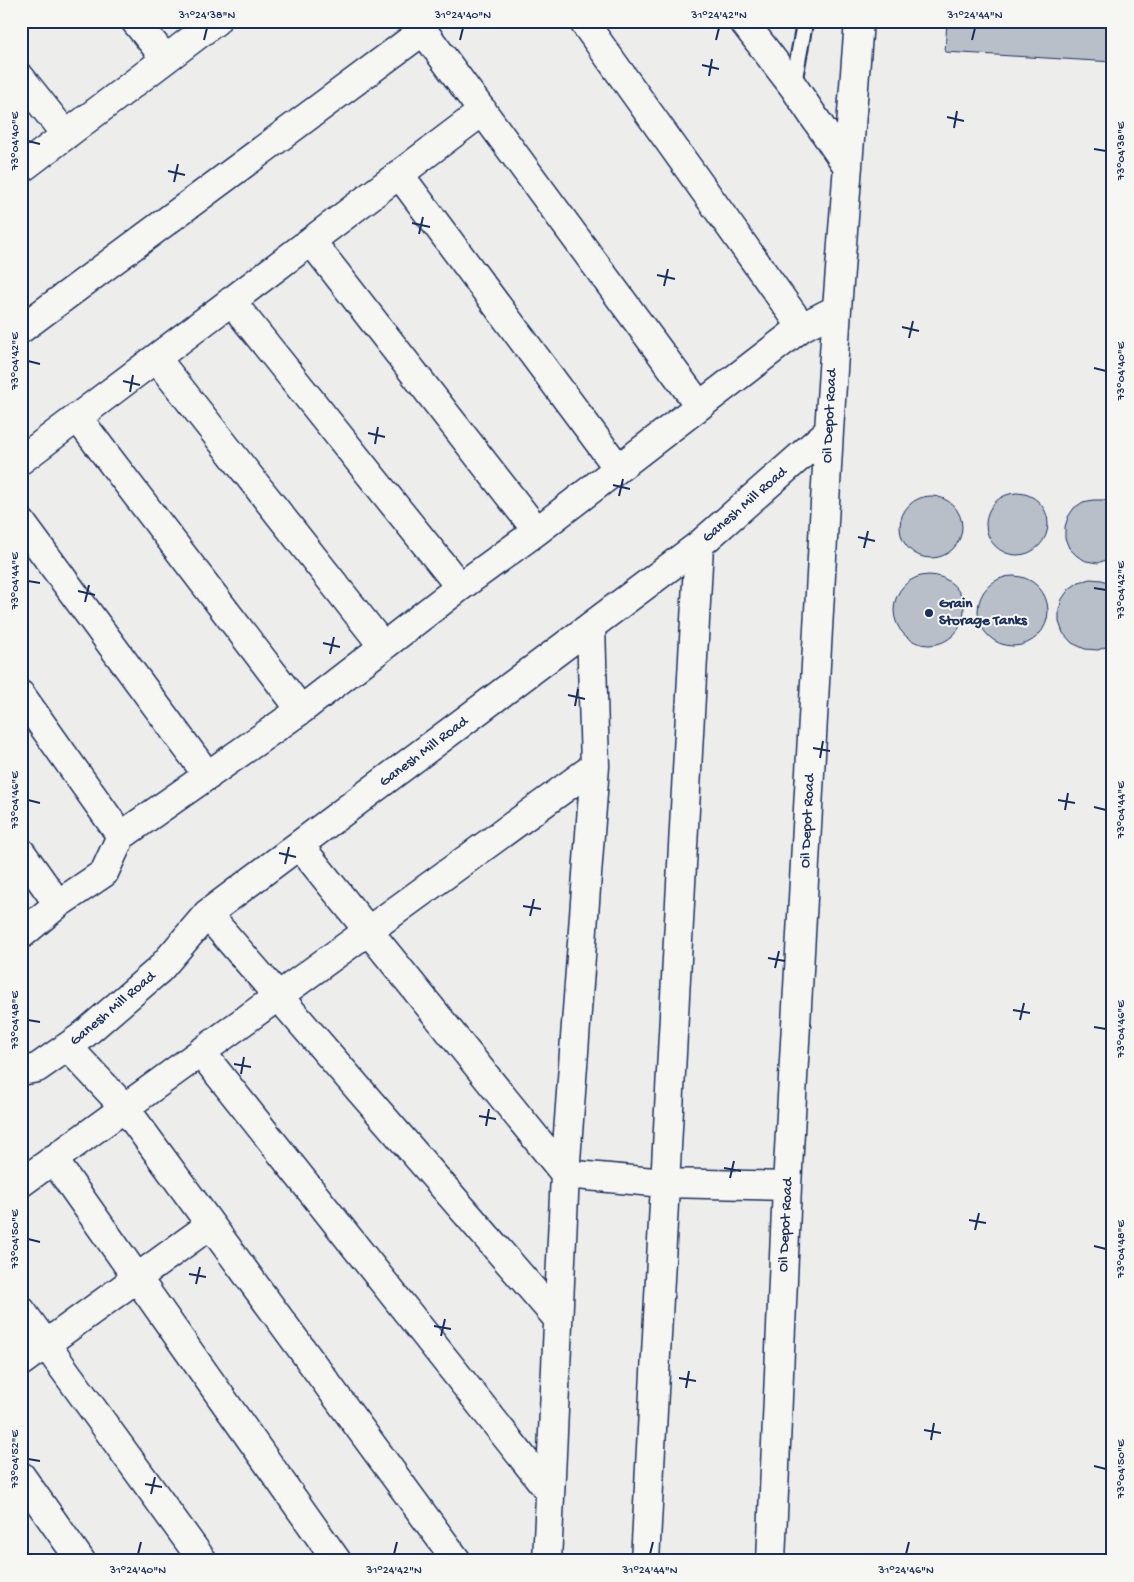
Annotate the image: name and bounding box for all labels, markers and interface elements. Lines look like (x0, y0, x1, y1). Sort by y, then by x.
text: 31°24'38"N (178, 9, 236, 23)
text: 31°24'40"N (434, 9, 491, 23)
text: 31°24'42"N (690, 9, 747, 23)
text: 31°24'44"N (946, 9, 1003, 23)
text: 73°04'40"E (9, 111, 23, 171)
text: 73°04'38"E (1115, 121, 1129, 181)
text: 73°04'42"E (9, 332, 23, 391)
text: 73°04'40"E (1115, 341, 1129, 401)
street label: Oil Depot Road (819, 367, 842, 464)
street label: Ganesh Mill Road (699, 463, 792, 547)
text: 73°04'44"E (9, 552, 23, 611)
text: 73°04'42"E (1115, 561, 1129, 620)
place label: Grain Storage Tanks (939, 595, 1028, 630)
marker: Grain Storage Tanks (923, 607, 935, 619)
street label: Ganesh Mill Road (376, 712, 473, 791)
text: 73°04'46"E (9, 771, 23, 830)
street label: Oil Depot Road (797, 772, 820, 869)
text: 73°04'44"E (1115, 781, 1129, 840)
street label: Ganesh Mill Road (66, 967, 160, 1050)
text: 73°04'48"E (9, 990, 23, 1050)
text: 73°04'46"E (1115, 1000, 1129, 1059)
street label: Oil Depot Road (775, 1176, 798, 1273)
text: 73°04'50"E (9, 1209, 23, 1270)
text: 73°04'48"E (1115, 1219, 1129, 1279)
text: 73°04'52"E (9, 1429, 23, 1489)
text: 73°04'50"E (1115, 1439, 1129, 1500)
text: 31°24'40"N (109, 1564, 166, 1578)
text: 31°24'42"N (365, 1564, 422, 1578)
text: 31°24'44"N (621, 1564, 678, 1578)
text: 31°24'46"N (877, 1564, 934, 1578)

